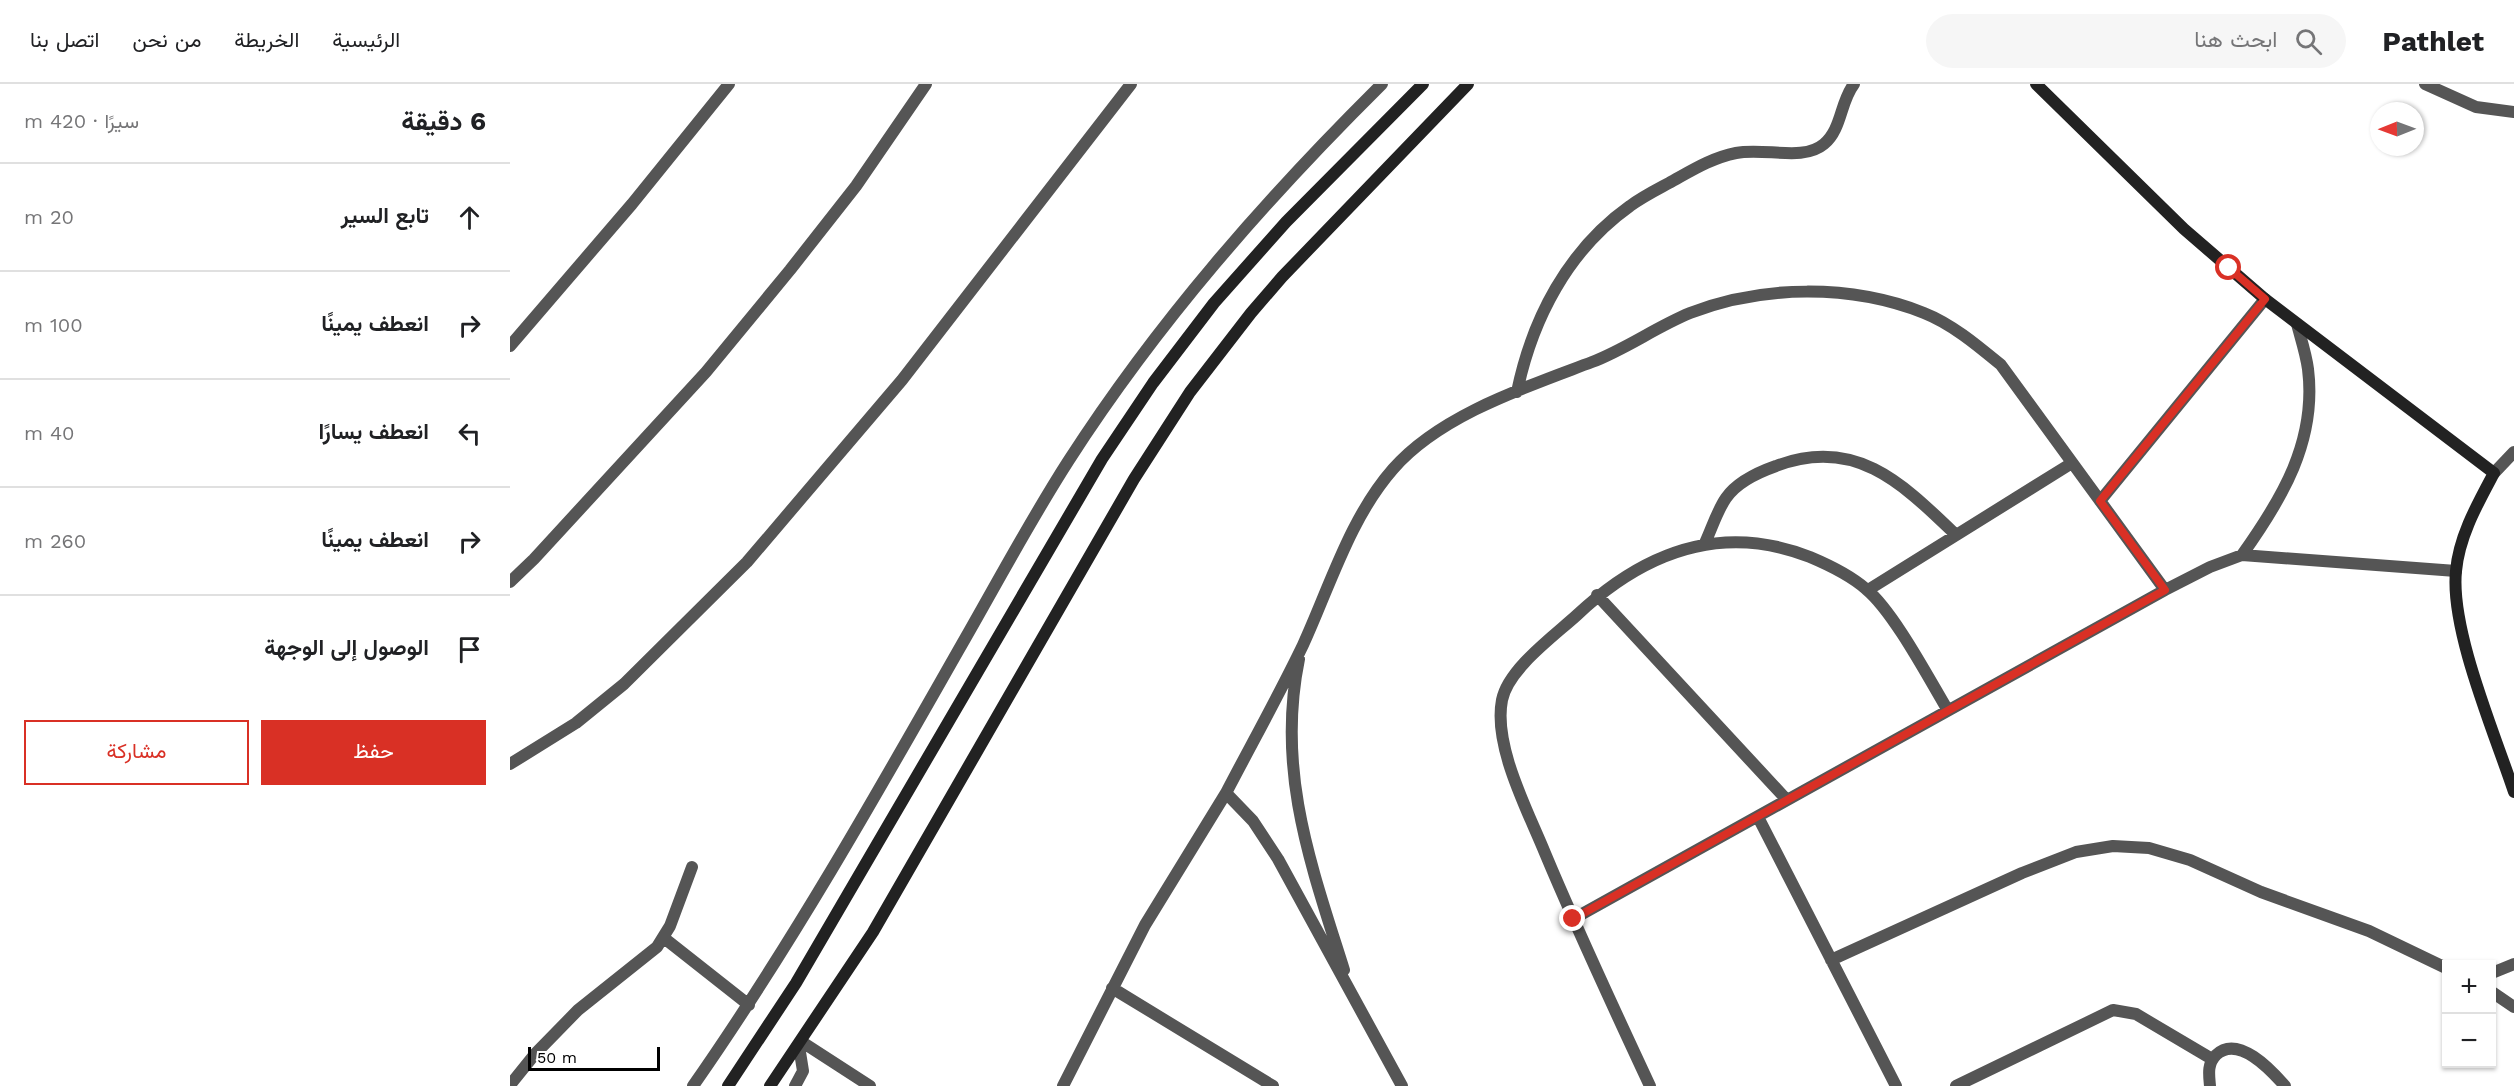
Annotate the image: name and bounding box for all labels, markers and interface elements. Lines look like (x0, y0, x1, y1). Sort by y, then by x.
search box (1926, 14, 2346, 68)
icon: search (2292, 25, 2325, 58)
text: Pathlet (2382, 25, 2484, 58)
text: اتصل بنا (30, 27, 99, 52)
text: من نحن (132, 27, 201, 52)
text: الخريطة (234, 27, 299, 52)
text: الرئيسية (332, 27, 400, 52)
text: ابحث هنا (2194, 27, 2277, 52)
north arrow (2370, 102, 2424, 156)
text: 6 دقيقة (401, 106, 486, 136)
text: سيرًا · 420 m (24, 109, 139, 133)
icon: ahead (453, 201, 486, 234)
text: تابع السير (341, 203, 429, 228)
text: 20 m (24, 205, 74, 229)
route start (2215, 254, 2241, 280)
icon: right (453, 309, 486, 342)
text: انعطف يمينًا (321, 311, 429, 336)
text: 100 m (24, 313, 83, 337)
icon: left (453, 417, 486, 450)
text: انعطف يسارًا (319, 419, 429, 444)
text: 40 m (24, 421, 75, 445)
icon: right (453, 525, 486, 558)
text: انعطف يمينًا (321, 527, 429, 552)
text: 260 m (24, 529, 86, 553)
icon: arrive (453, 633, 486, 666)
text: الوصول إلى الوجهة (264, 635, 429, 660)
button: مشاركة (24, 720, 249, 785)
button: حفظ (261, 720, 486, 785)
route end (1559, 905, 1585, 931)
map controls (2442, 960, 2496, 1068)
button: + (2442, 960, 2496, 1014)
button: − (2442, 1014, 2496, 1068)
scale bar (528, 1044, 660, 1072)
text: 50 m (537, 1048, 577, 1067)

